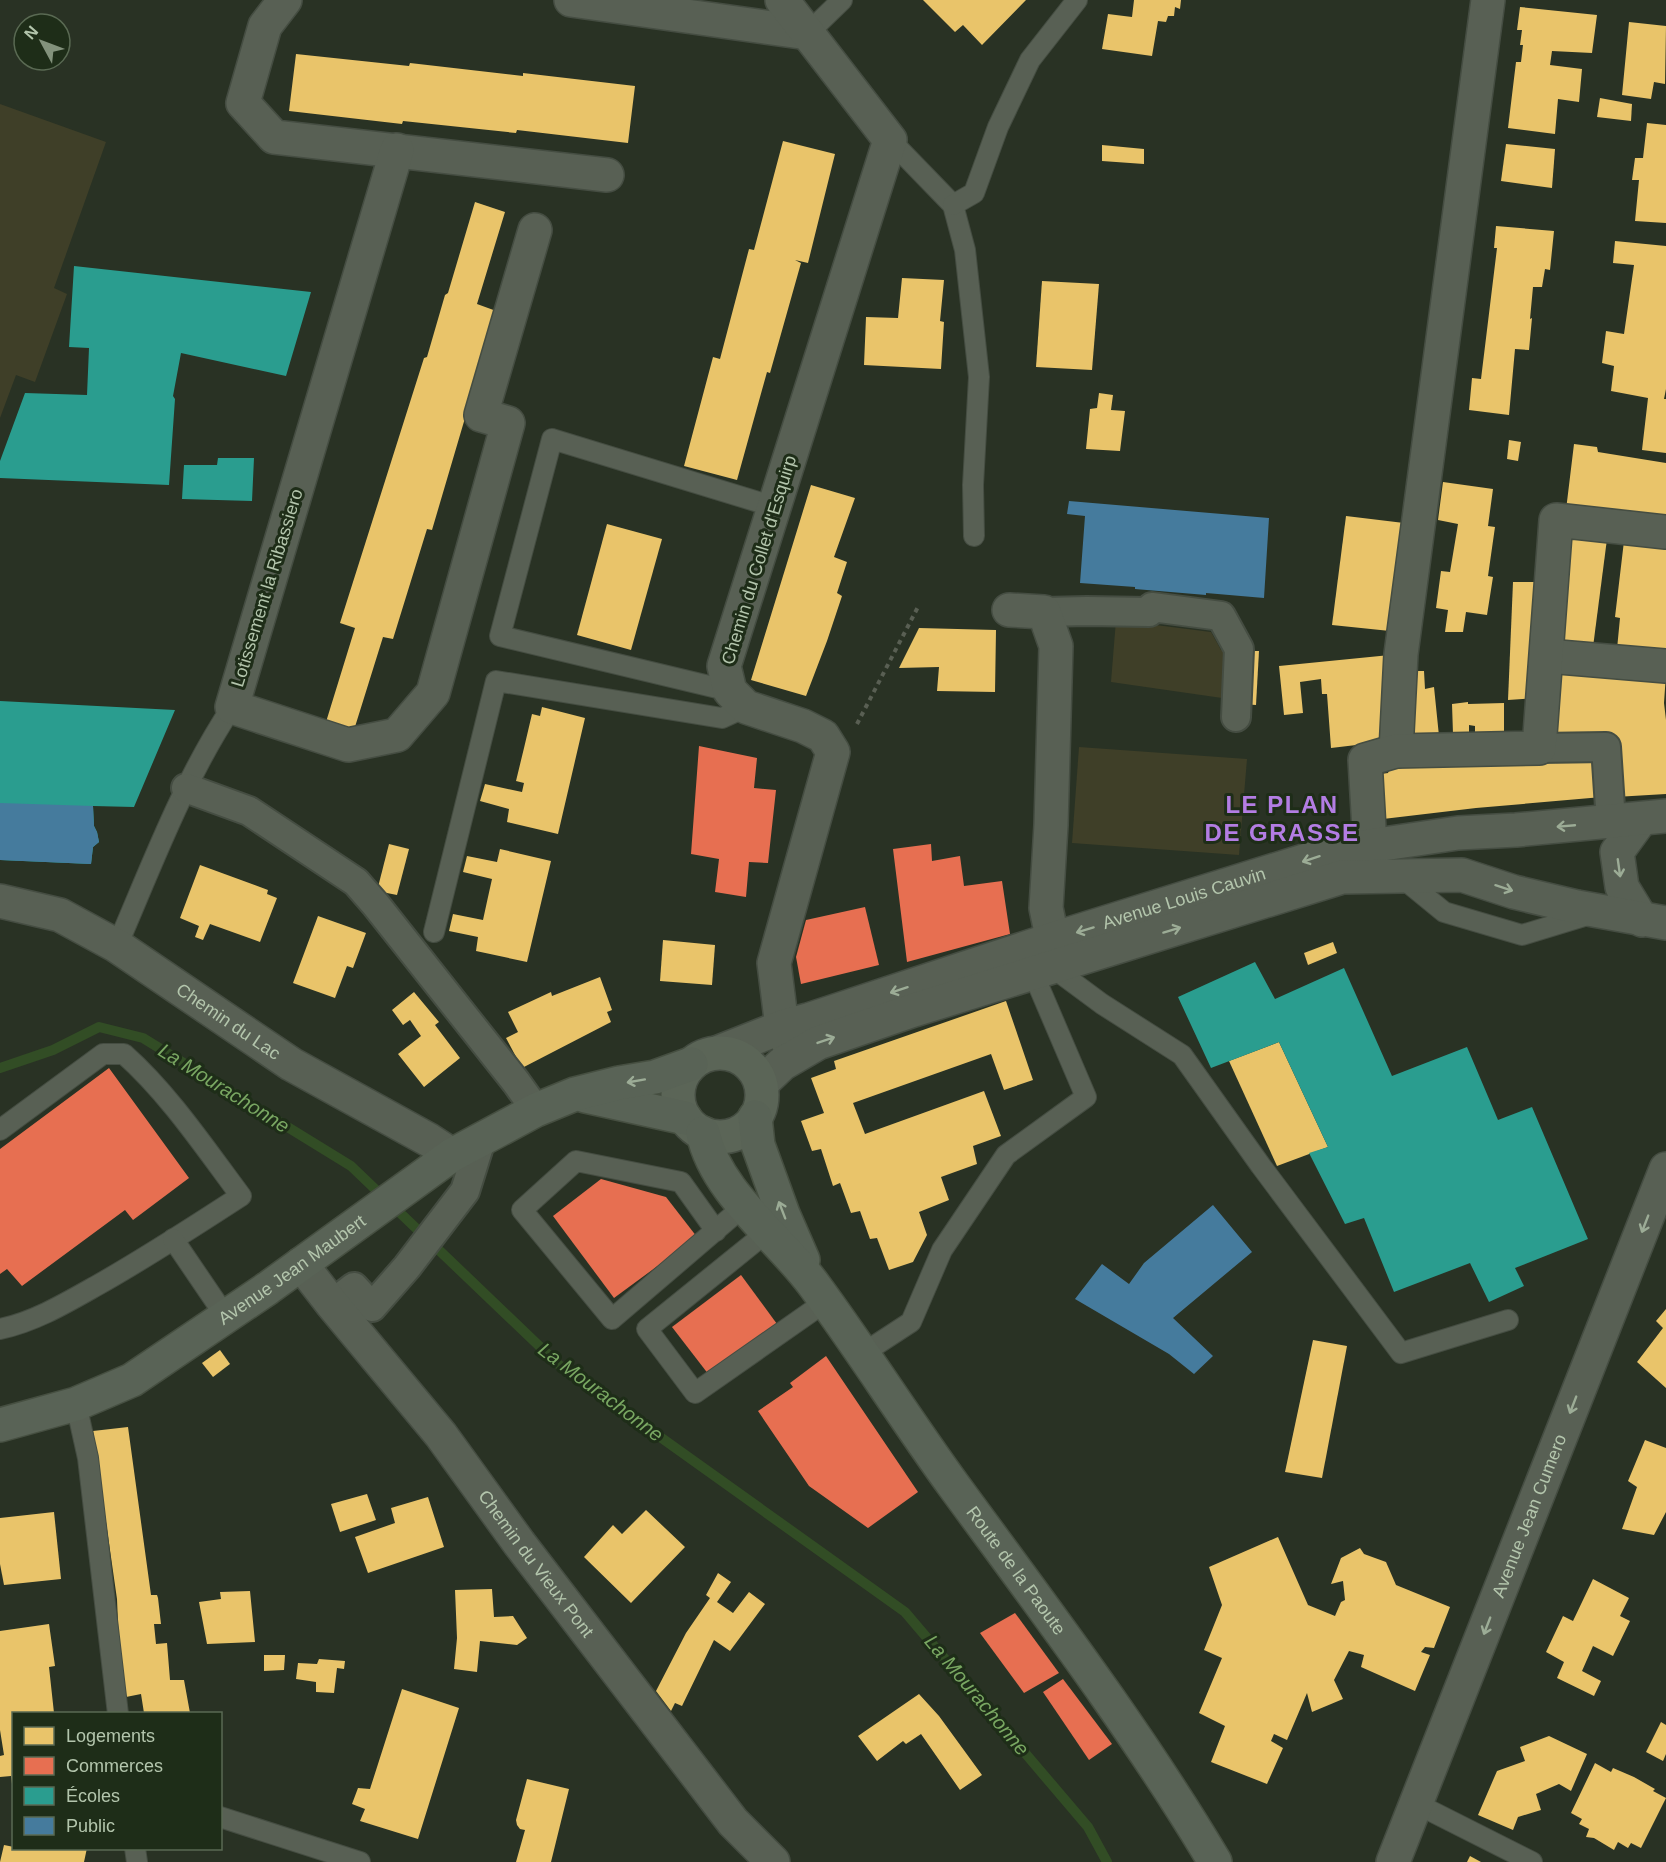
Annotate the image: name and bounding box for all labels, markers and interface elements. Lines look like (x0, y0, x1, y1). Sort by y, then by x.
north arrow (12, 12, 72, 72)
text: N (21, 23, 41, 42)
street label: Chemin du Collet d'Esquirp (718, 453, 800, 667)
street label: Lotissement la Ribassiero (227, 487, 307, 689)
district label: LE PLAN DE GRASSE (1205, 791, 1359, 846)
one-way arrow (1556, 821, 1576, 832)
one-way arrow (1302, 854, 1321, 865)
one-way arrow (1614, 858, 1625, 878)
street label: Avenue Louis Cauvin (1100, 863, 1268, 933)
one-way arrow (1494, 884, 1513, 895)
one-way arrow (1162, 923, 1181, 934)
one-way arrow (1075, 925, 1094, 936)
street label: Chemin du Lac (173, 979, 284, 1064)
one-way arrow (890, 985, 909, 996)
one-way arrow (817, 1033, 835, 1044)
water label: La Mourachonne (155, 1039, 293, 1137)
one-way arrow (626, 1075, 646, 1086)
one-way arrow (776, 1201, 787, 1220)
street label: Avenue Jean Maubert (214, 1211, 369, 1329)
one-way arrow (1638, 1214, 1649, 1232)
water label: La Mourachonne (534, 1338, 668, 1446)
one-way arrow (1567, 1395, 1578, 1414)
street label: Avenue Jean Cumero (1488, 1431, 1571, 1600)
street label: Chemin du Vieux Pont (474, 1486, 598, 1641)
street label: Route de la Paoute (962, 1502, 1070, 1639)
one-way arrow (1480, 1616, 1491, 1634)
water label: La Mourachonne (920, 1630, 1034, 1760)
legend (12, 1712, 222, 1850)
text: Logements (66, 1726, 155, 1746)
text: Commerces (66, 1756, 163, 1776)
text: Écoles (66, 1786, 120, 1806)
text: Public (66, 1816, 115, 1836)

